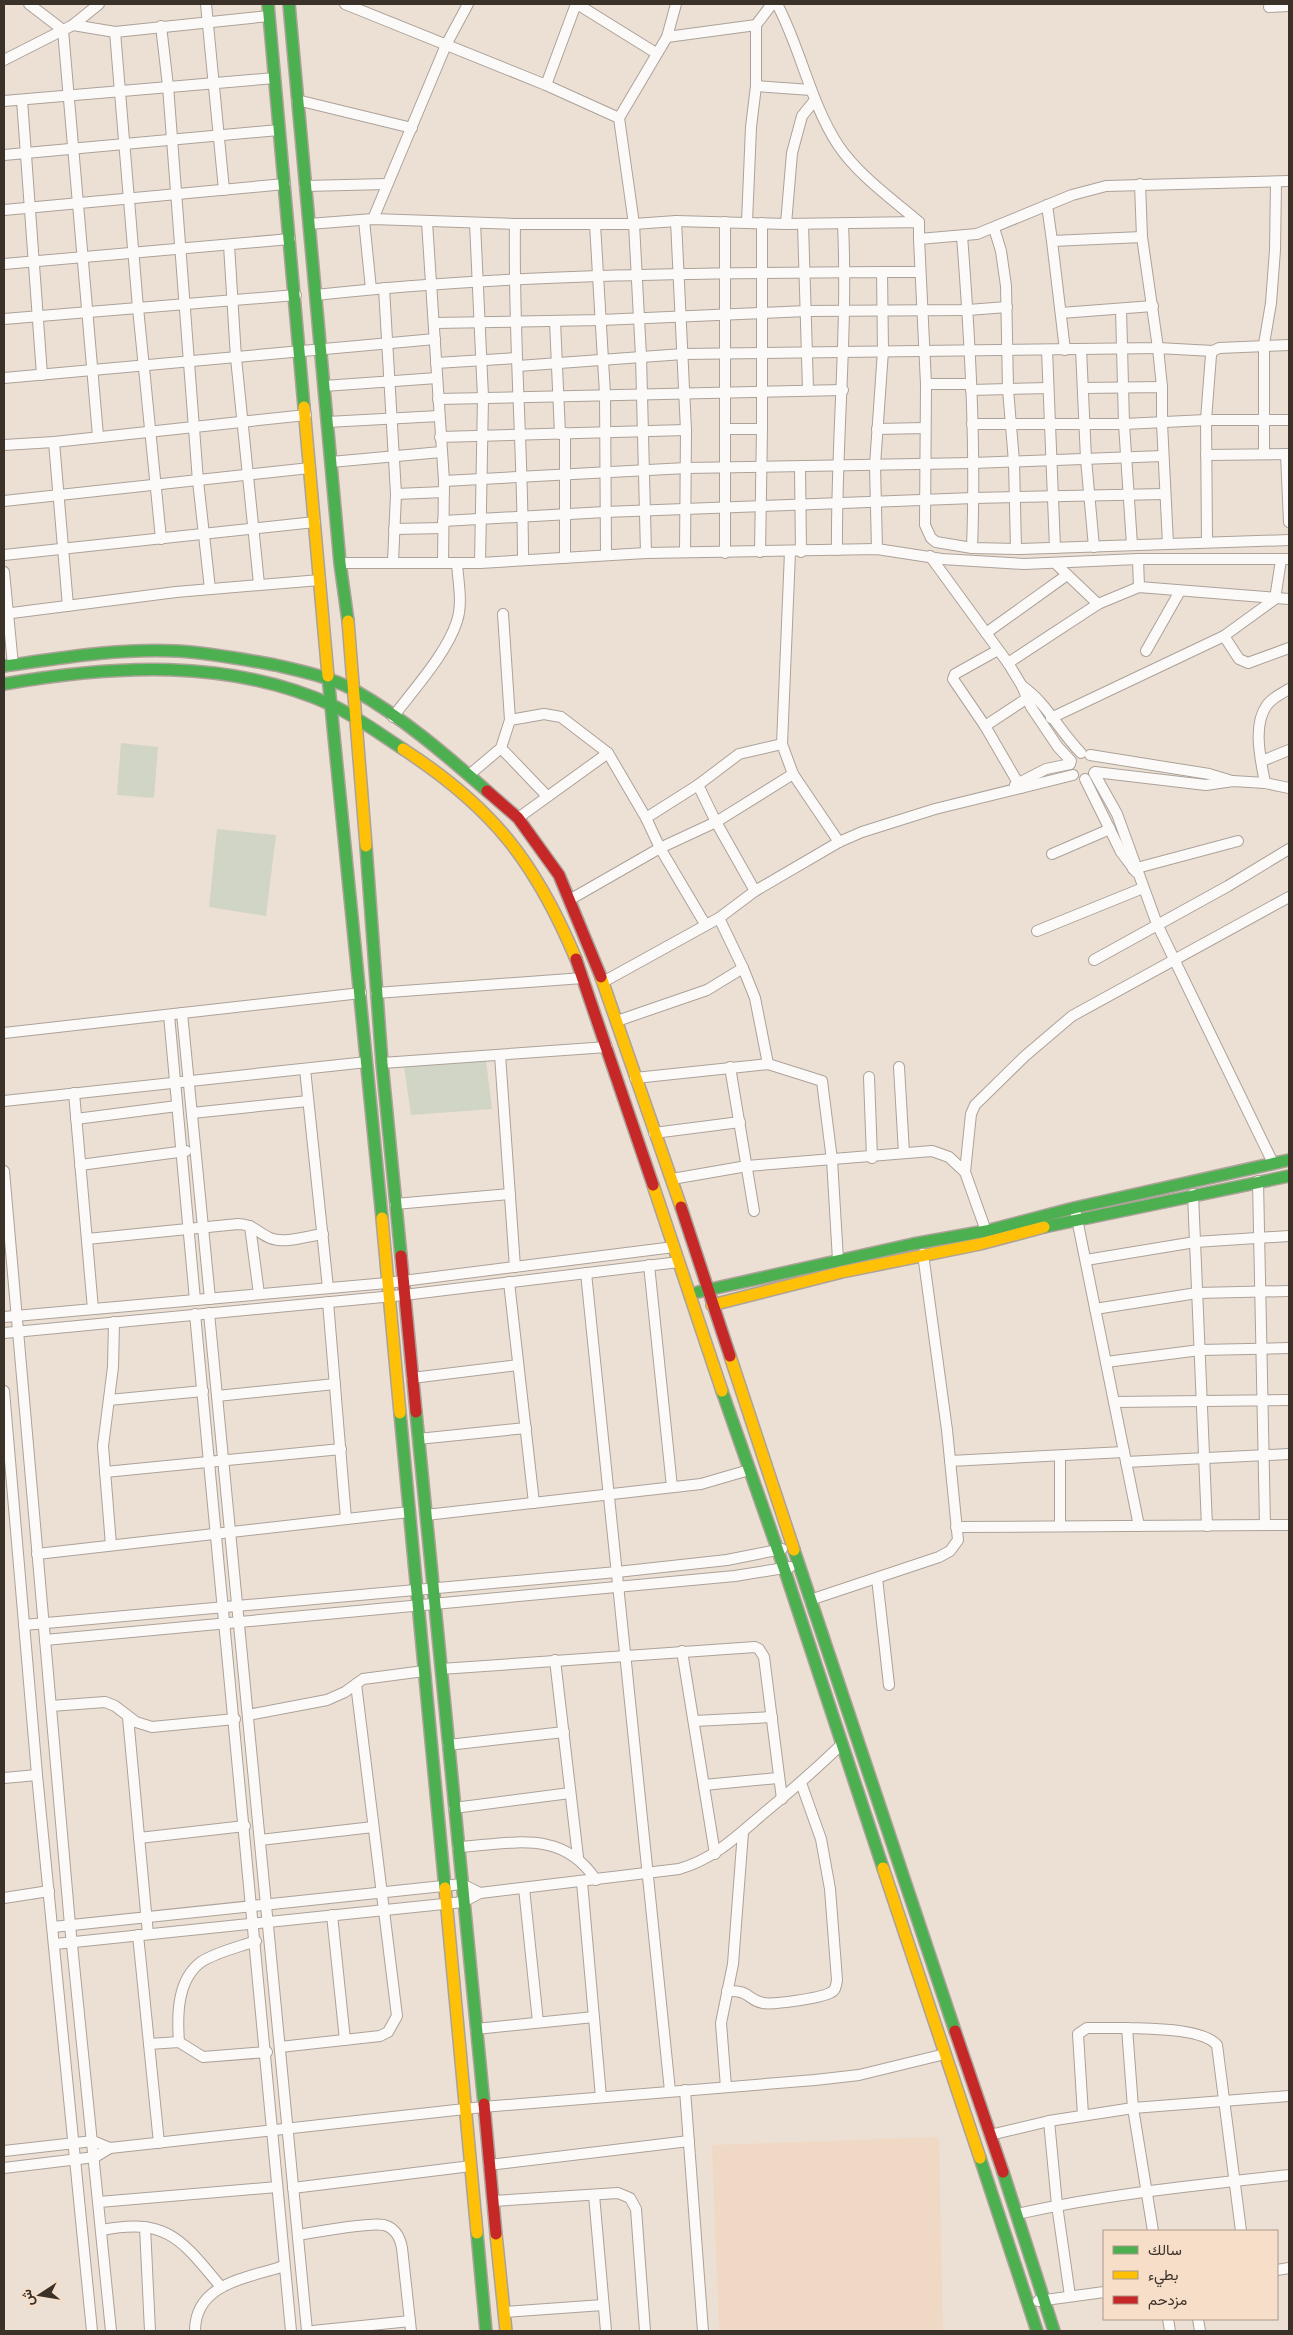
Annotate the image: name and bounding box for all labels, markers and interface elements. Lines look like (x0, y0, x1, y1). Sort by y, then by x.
legend (1103, 2230, 1278, 2320)
text: سالك (1148, 2238, 1182, 2261)
text: بطيء (1148, 2263, 1178, 2288)
north arrow (15, 2270, 65, 2320)
text: ش (15, 2287, 39, 2308)
text: مزدحم (1148, 2288, 1187, 2311)

